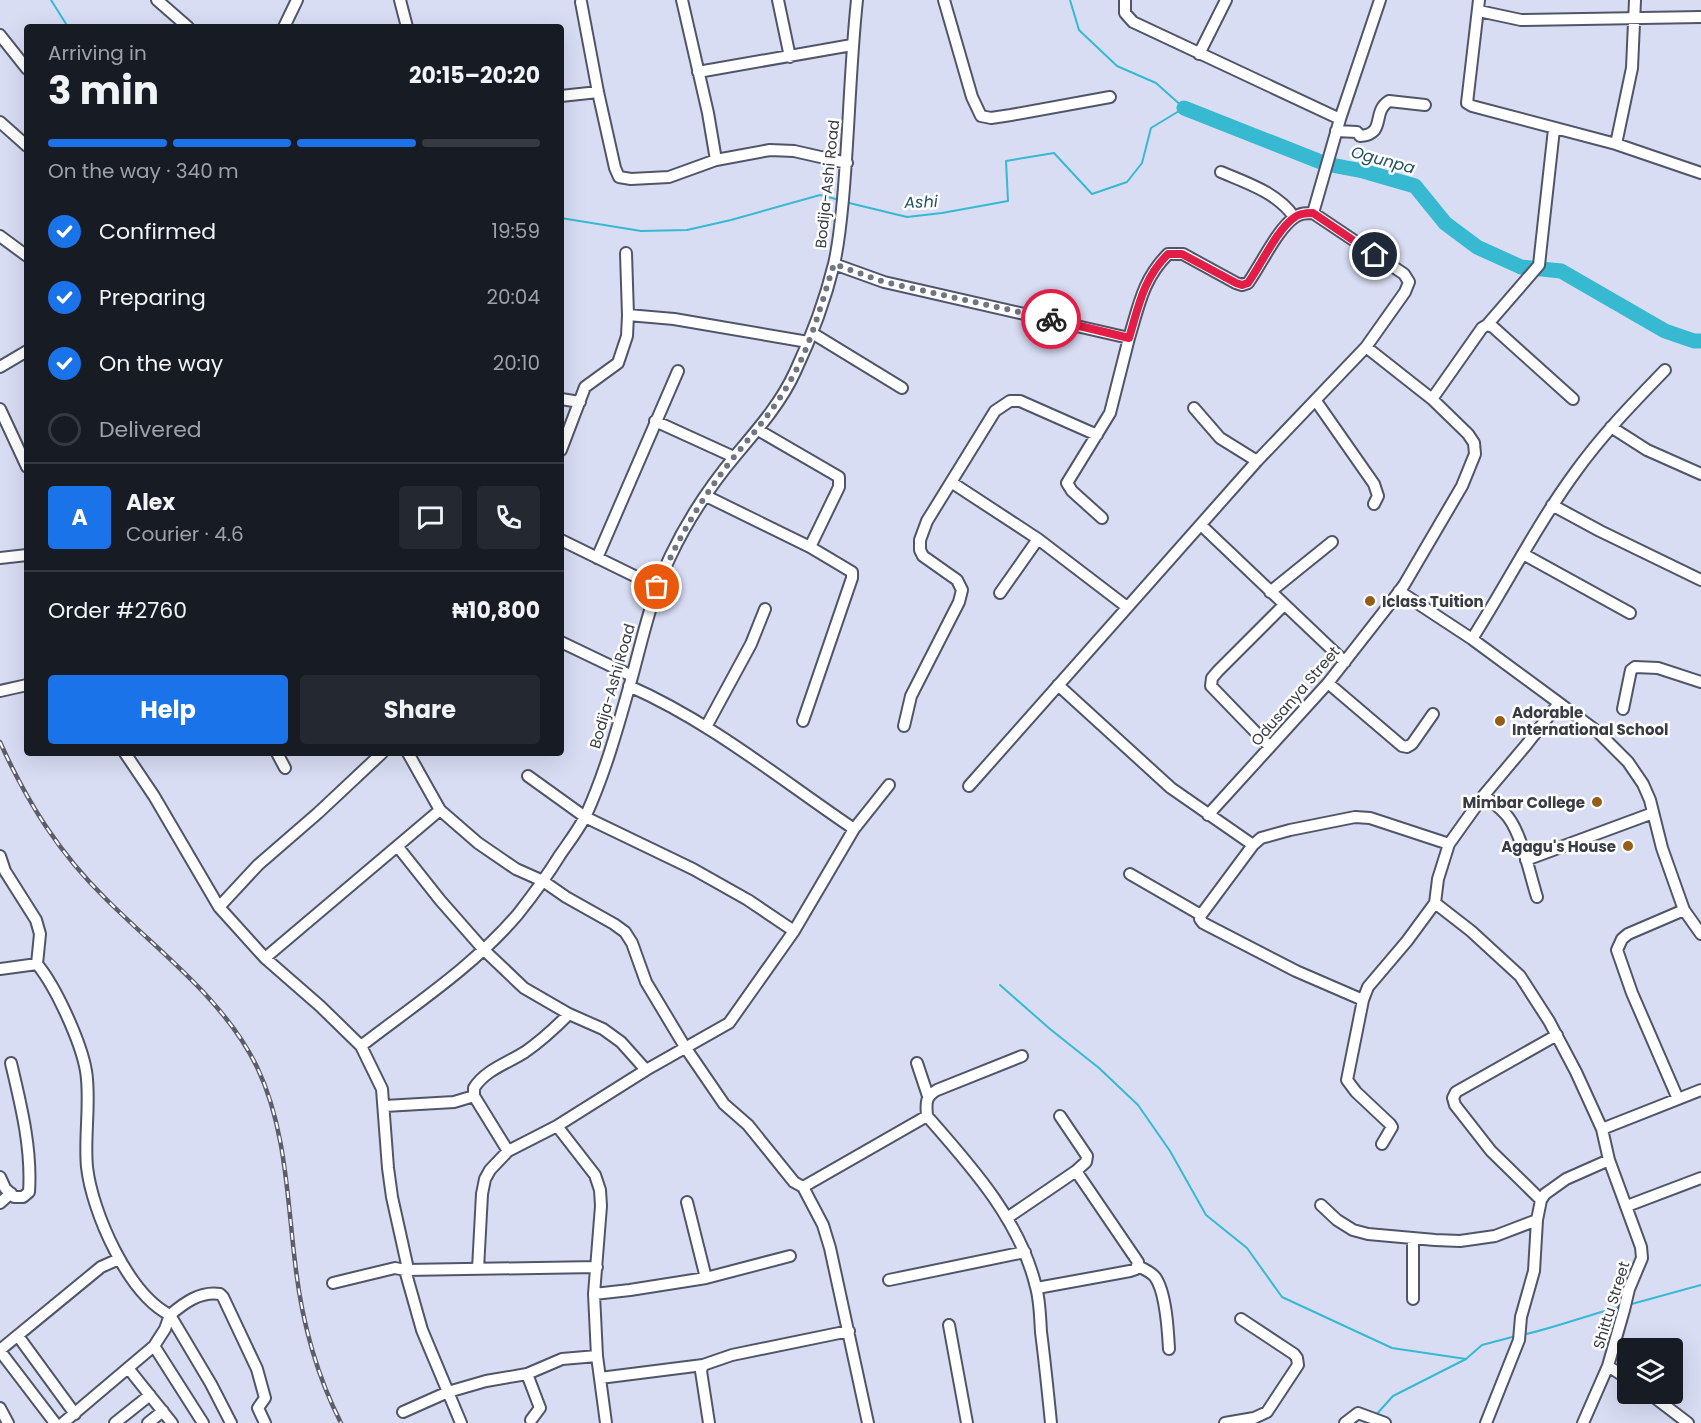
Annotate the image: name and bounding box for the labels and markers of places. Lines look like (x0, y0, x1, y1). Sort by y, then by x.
pin (1349, 229, 1400, 280)
pin (631, 561, 682, 612)
place label: Iclass Tuition (1382, 591, 1484, 612)
marker: Iclass Tuition (1363, 594, 1377, 608)
place label: Adorable International School (1512, 702, 1669, 740)
marker: Adorable International School (1493, 714, 1507, 728)
place label: Mimbar College (1462, 792, 1585, 813)
marker: Mimbar College (1590, 795, 1604, 809)
place label: Agagu's House (1501, 836, 1616, 857)
marker: Agagu's House (1621, 839, 1635, 853)

